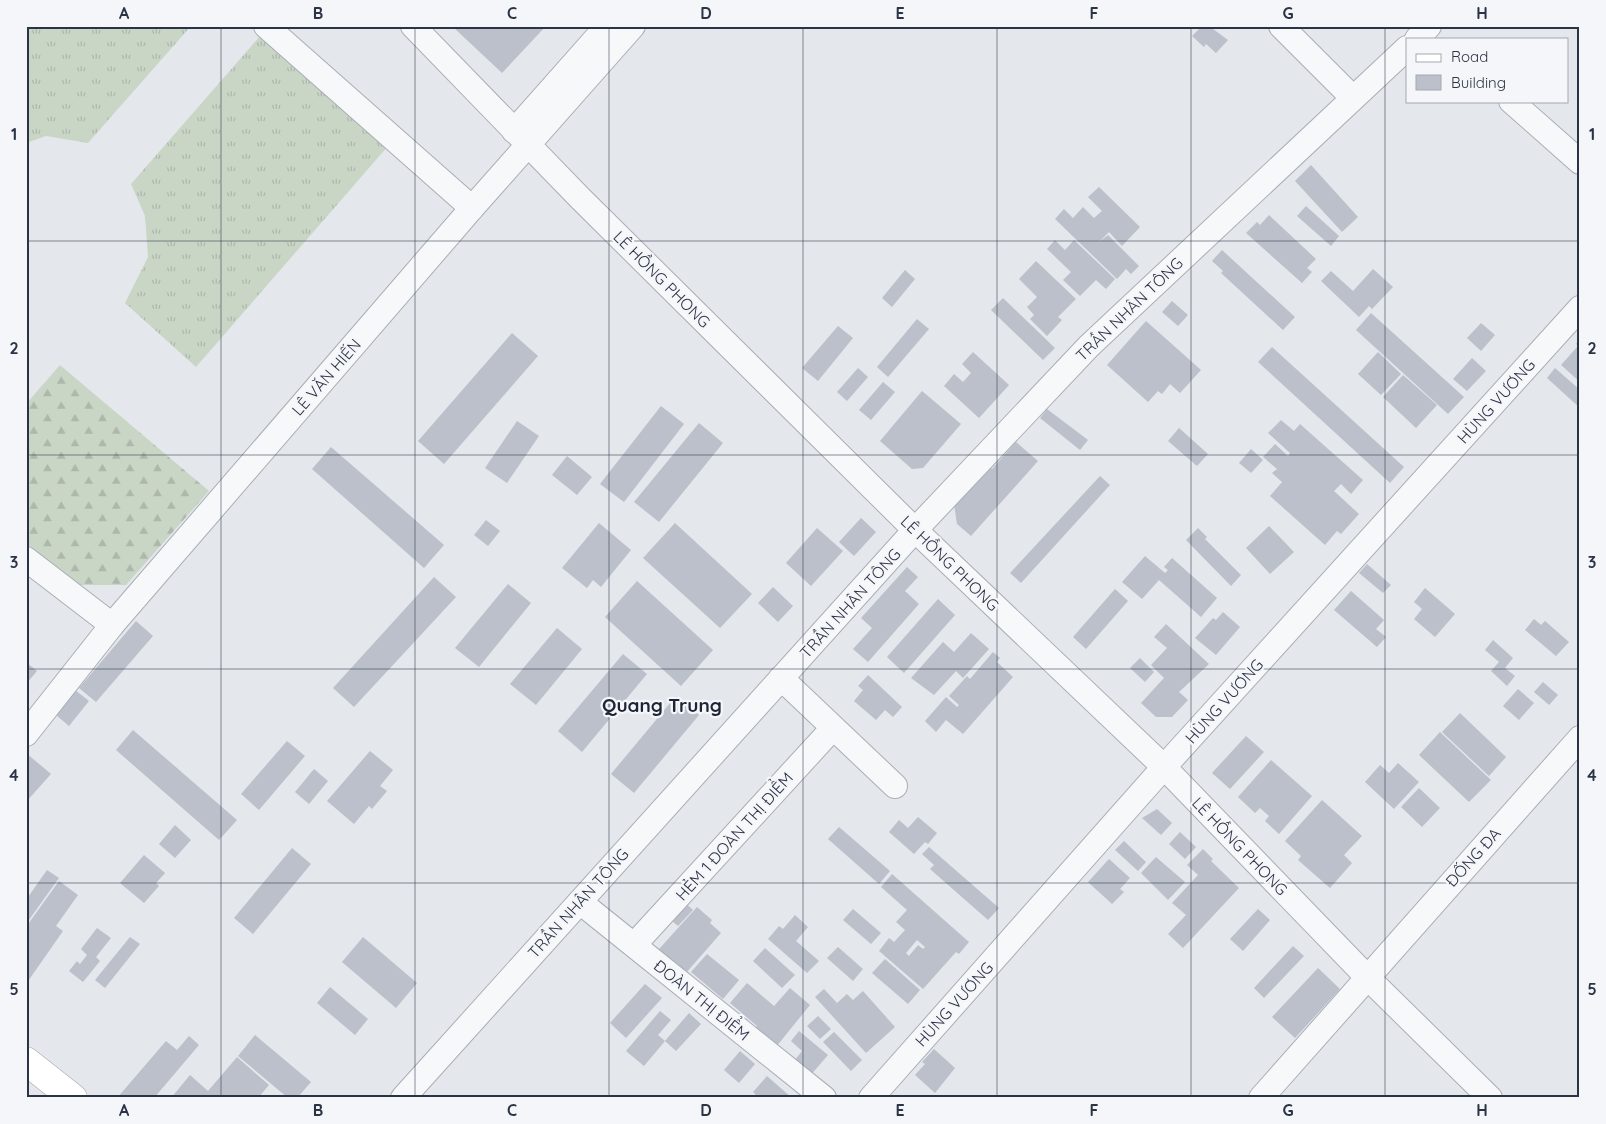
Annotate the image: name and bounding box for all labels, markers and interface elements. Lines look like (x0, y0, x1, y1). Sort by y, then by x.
text: A (119, 3, 130, 23)
text: B (313, 3, 323, 23)
text: C (507, 3, 517, 23)
text: D (700, 3, 712, 23)
text: E (895, 3, 905, 23)
text: F (1090, 3, 1099, 23)
text: G (1282, 3, 1294, 23)
text: H (1476, 3, 1488, 23)
legend (1406, 38, 1568, 102)
text: Road (1451, 47, 1488, 66)
text: Building (1451, 73, 1506, 92)
text: 1 (11, 124, 17, 144)
text: 1 (1589, 124, 1595, 144)
street label: LÊ HỒNG PHONG (609, 225, 716, 332)
street label: TRẦN NHÂN TÔNG (1071, 252, 1187, 365)
street label: LÊ VĂN HIẾN (287, 335, 365, 419)
text: 2 (9, 338, 19, 358)
text: 2 (1587, 338, 1597, 358)
street label: HÙNG VƯƠNG (1453, 354, 1539, 448)
street label: LÊ HỒNG PHONG (897, 510, 1005, 615)
street label: TRẦN NHÂN TÔNG (795, 543, 905, 662)
text: 3 (10, 552, 18, 572)
text: 3 (1588, 552, 1596, 572)
street label: HÙNG VƯƠNG (1181, 654, 1267, 748)
district label: Quang Trung (602, 693, 722, 717)
text: 4 (9, 765, 19, 785)
street label: HẺM 1 ĐOÀN THỊ ĐIỂM (668, 765, 797, 904)
text: 4 (1587, 765, 1597, 785)
street label: LÊ HỒNG PHONG (1188, 791, 1293, 899)
street label: ĐỐNG ĐA (1440, 823, 1505, 891)
street label: TRẦN NHÂN TÔNG (523, 843, 633, 962)
street label: ĐOÀN THỊ ĐIỂM (650, 952, 756, 1045)
street label: HÙNG VƯƠNG (911, 957, 997, 1051)
text: 5 (9, 979, 19, 999)
text: 5 (1587, 979, 1597, 999)
text: A (119, 1100, 130, 1120)
text: B (313, 1100, 323, 1120)
text: C (507, 1100, 517, 1120)
text: D (700, 1100, 712, 1120)
text: E (895, 1100, 905, 1120)
text: F (1090, 1100, 1099, 1120)
text: G (1282, 1100, 1294, 1120)
text: H (1476, 1100, 1488, 1120)

